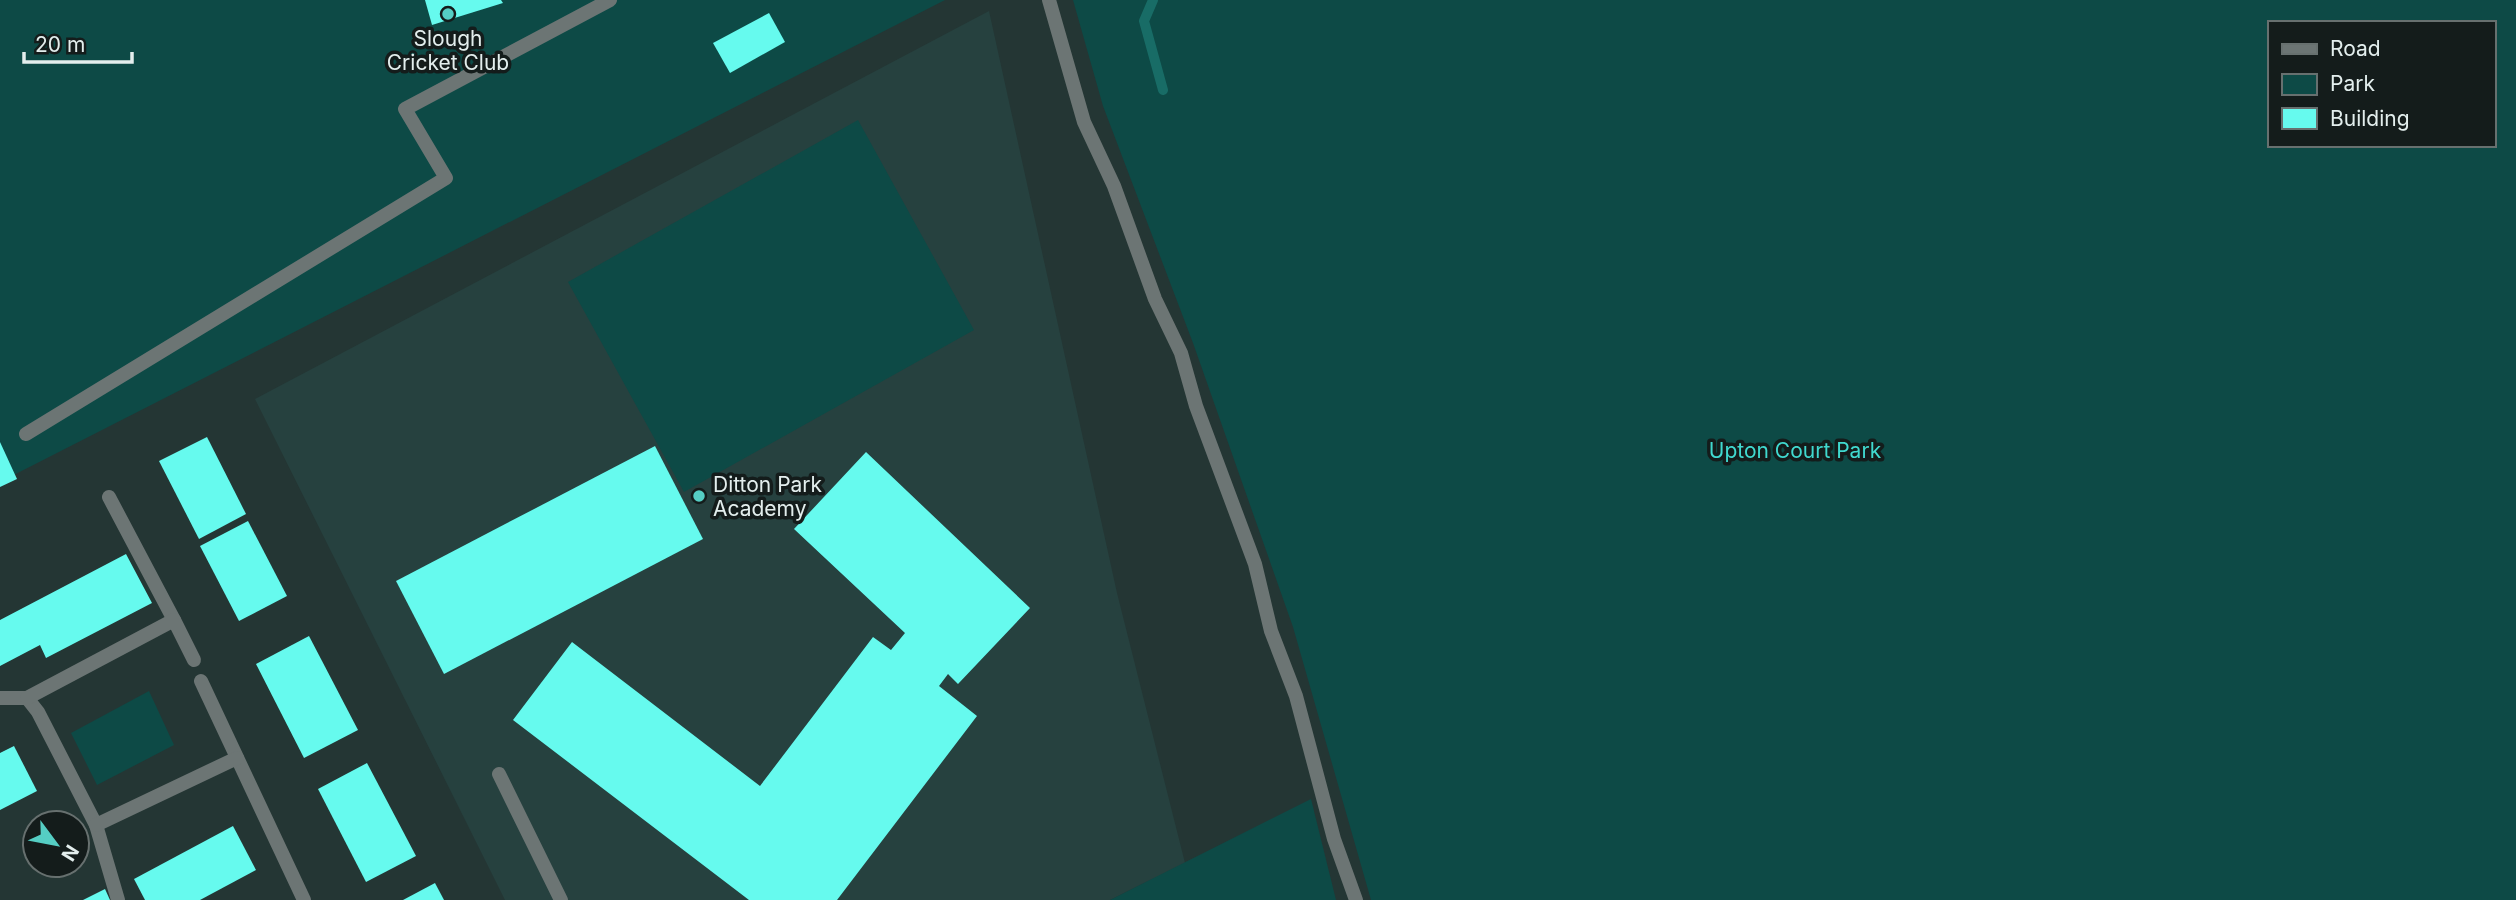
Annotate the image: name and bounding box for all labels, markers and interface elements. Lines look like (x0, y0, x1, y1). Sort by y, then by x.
marker: Slough Cricket Club (440, 6, 456, 22)
scale bar (24, 21, 133, 65)
legend (2268, 21, 2495, 147)
place label: Slough Cricket Club (387, 26, 509, 75)
text: 20 m (35, 32, 85, 57)
text: Road (2330, 36, 2381, 61)
text: Park (2330, 71, 2375, 96)
text: Building (2330, 106, 2410, 131)
park label: Upton Court Park (1709, 438, 1882, 463)
place label: Ditton Park Academy (713, 472, 823, 521)
marker: Ditton Park Academy (691, 488, 707, 504)
north arrow (21, 809, 91, 879)
text: N (56, 841, 84, 865)

